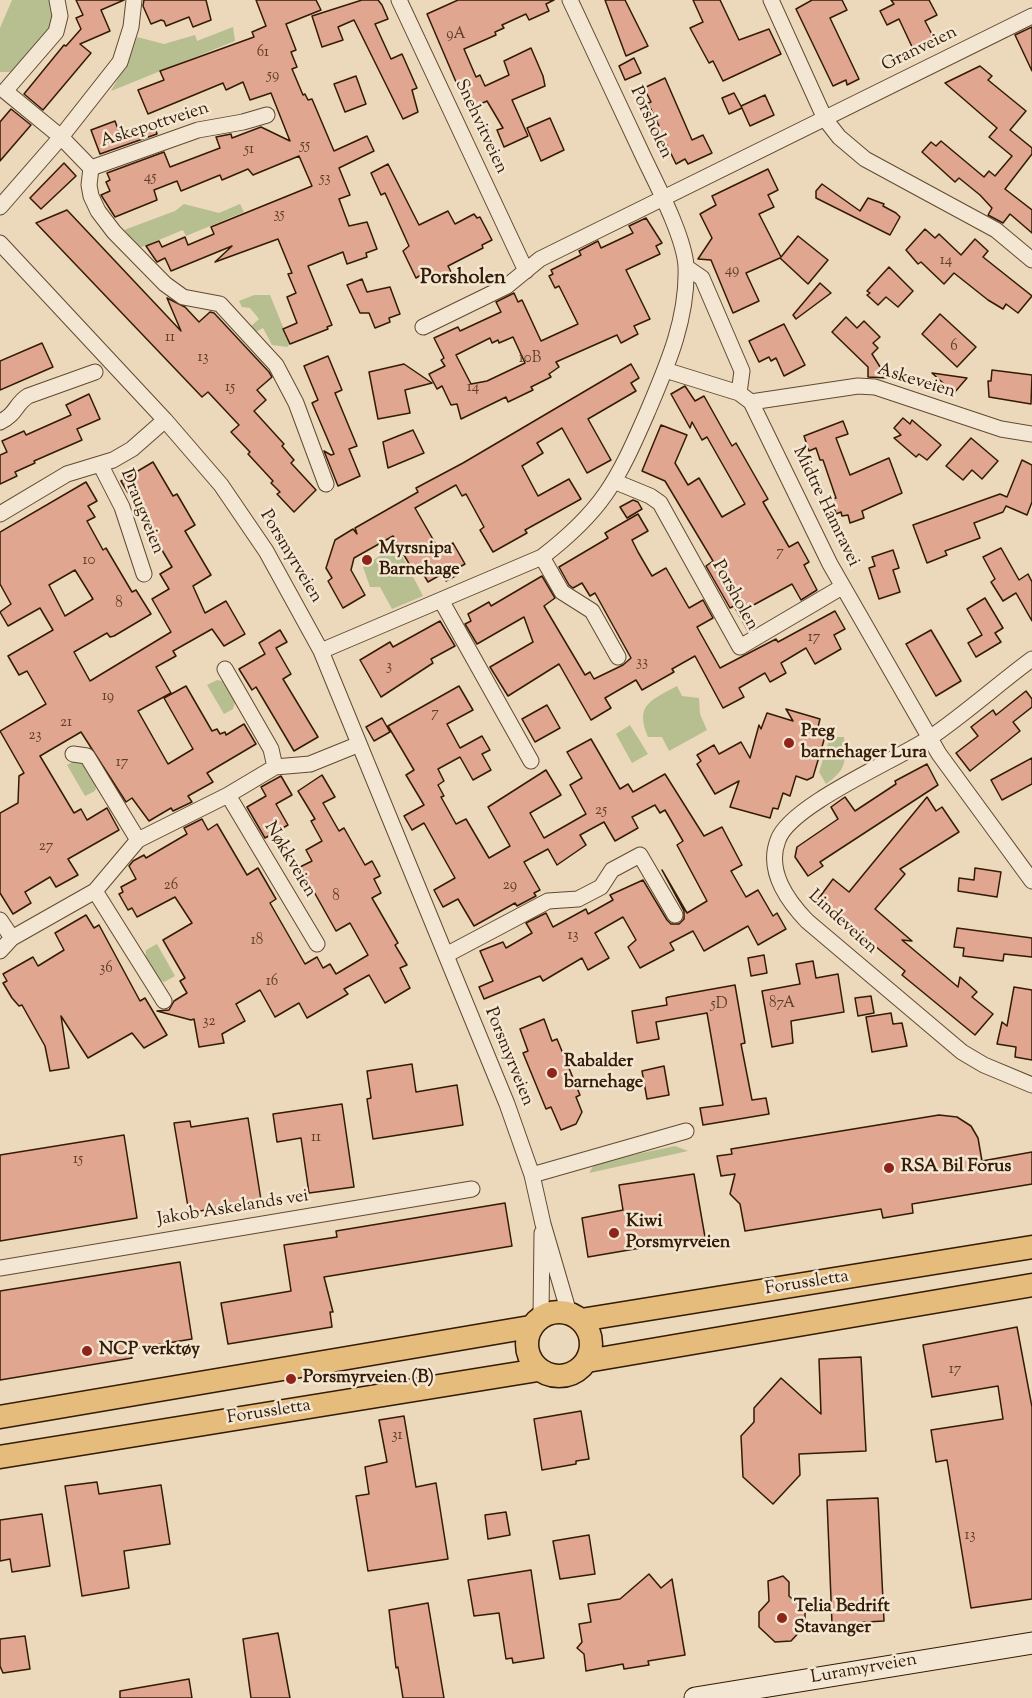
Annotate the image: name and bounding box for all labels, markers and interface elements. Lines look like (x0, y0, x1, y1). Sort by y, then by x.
street label: Granveien (879, 22, 961, 78)
house number: 9A (446, 26, 466, 44)
house number: 61 (257, 44, 269, 62)
house number: 59 (267, 67, 279, 85)
street label: Snehvitveien (449, 76, 511, 178)
street label: Porsholen (624, 84, 676, 162)
street label: Askepottveien (98, 98, 212, 154)
house number: 55 (300, 137, 310, 155)
house number: 51 (244, 141, 254, 159)
house number: 45 (144, 169, 156, 187)
house number: 53 (319, 170, 331, 188)
house number: 35 (273, 206, 285, 224)
house number: 14 (940, 252, 952, 270)
house number: 49 (725, 262, 739, 280)
district label: Porsholen (420, 268, 506, 292)
house number: 11 (165, 329, 175, 347)
house number: 6 (950, 338, 958, 356)
house number: 13 (197, 349, 209, 367)
house number: 10B (519, 350, 541, 368)
street label: Askeveien (874, 360, 958, 404)
house number: 15 (225, 379, 235, 397)
house number: 14 (467, 379, 479, 397)
street label: Midtre Hamravei (787, 443, 863, 571)
street label: Draugveien (114, 466, 168, 558)
street label: Porsmyrveien (254, 507, 326, 607)
place label: Myrsnipa Barnehage (379, 539, 460, 582)
house number: 7 (776, 544, 784, 562)
house number: 10 (83, 552, 95, 570)
marker: Myrsnipa Barnehage (360, 553, 374, 567)
street label: Porsholen (706, 557, 762, 635)
house number: 8 (115, 595, 123, 613)
house number: 17 (808, 629, 820, 647)
house number: 33 (636, 654, 648, 672)
house number: 3 (386, 658, 392, 676)
house number: 19 (102, 688, 114, 706)
house number: 7 (431, 705, 439, 723)
house number: 21 (60, 714, 72, 732)
place label: Preg barnehager Lura (801, 722, 927, 764)
house number: 23 (28, 727, 42, 745)
marker: Preg barnehager Lura (782, 736, 796, 750)
house number: 17 (116, 754, 128, 772)
house number: 25 (595, 802, 607, 820)
street label: Nøkkveien (258, 818, 320, 902)
house number: 27 (39, 838, 53, 856)
house number: 26 (164, 877, 178, 895)
house number: 29 (503, 877, 517, 895)
street label: Lindeveien (803, 886, 881, 960)
house number: 8 (332, 888, 340, 906)
house number: 13 (567, 927, 579, 945)
house number: 18 (251, 932, 263, 950)
house number: 36 (99, 960, 113, 978)
house number: 16 (266, 973, 278, 991)
house number: 87A (769, 995, 795, 1013)
house number: 5D (710, 996, 728, 1014)
street label: Porsmyrveien (478, 1005, 538, 1109)
house number: 32 (202, 1013, 216, 1031)
place label: Rabalder barnehage (564, 1052, 643, 1094)
marker: Rabalder barnehage (545, 1066, 559, 1080)
house number: 11 (311, 1129, 321, 1147)
house number: 15 (73, 1151, 83, 1169)
place label: RSA Bil Forus (901, 1157, 1011, 1179)
marker: RSA Bil Forus (882, 1161, 896, 1175)
street label: Jakob Askelands vei (156, 1186, 310, 1232)
place label: Kiwi Porsmyrveien (626, 1212, 730, 1254)
marker: Kiwi Porsmyrveien (607, 1226, 621, 1240)
street label: Forussletta (764, 1267, 850, 1301)
place label: NCP verktøy (99, 1340, 200, 1362)
marker: NCP verktøy (80, 1344, 94, 1358)
house number: 17 (949, 1361, 961, 1379)
place label: Porsmyrveien (B) (303, 1368, 434, 1390)
marker: Porsmyrveien (B) (284, 1372, 298, 1386)
street label: Forussletta (226, 1396, 312, 1430)
house number: 31 (391, 1427, 403, 1445)
house number: 13 (964, 1527, 976, 1545)
place label: Telia Bedrift Stavanger (794, 1597, 890, 1640)
marker: Telia Bedrift Stavanger (775, 1611, 789, 1625)
street label: Luramyrveien (809, 1650, 919, 1690)

